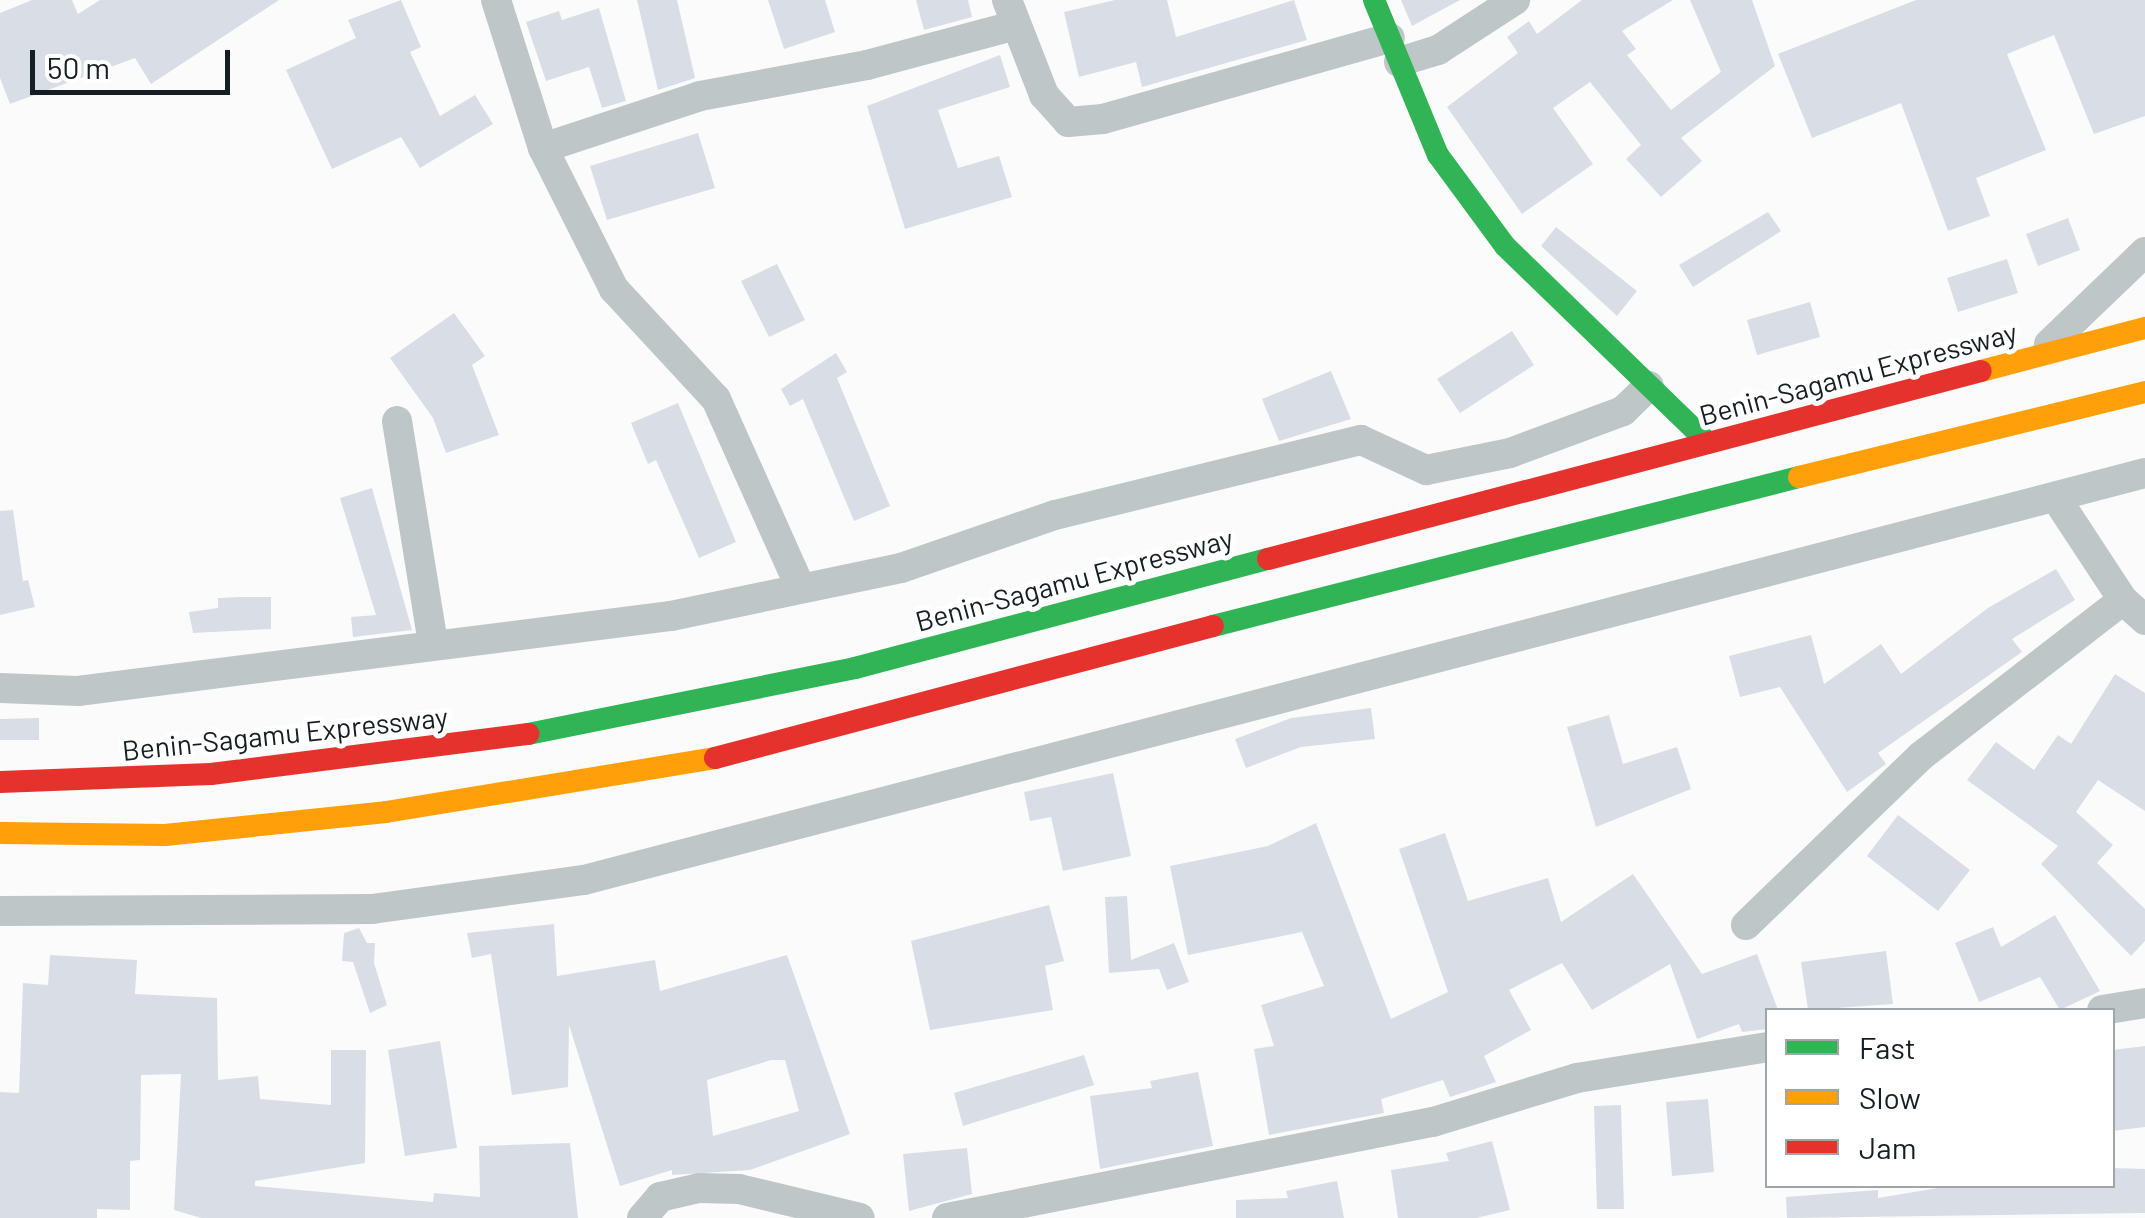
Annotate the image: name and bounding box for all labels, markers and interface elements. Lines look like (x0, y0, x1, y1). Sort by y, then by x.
scale bar (35, 30, 235, 92)
text: 50 m (47, 49, 110, 85)
street label: Benin-Sagamu Expressway (1696, 314, 2020, 432)
street label: Benin-Sagamu Expressway (912, 520, 1236, 638)
street label: Benin-Sagamu Expressway (120, 699, 450, 767)
legend (1765, 1008, 2115, 1188)
text: Fast (1859, 1029, 1916, 1065)
text: Slow (1859, 1079, 1921, 1115)
text: Jam (1859, 1129, 1916, 1165)

